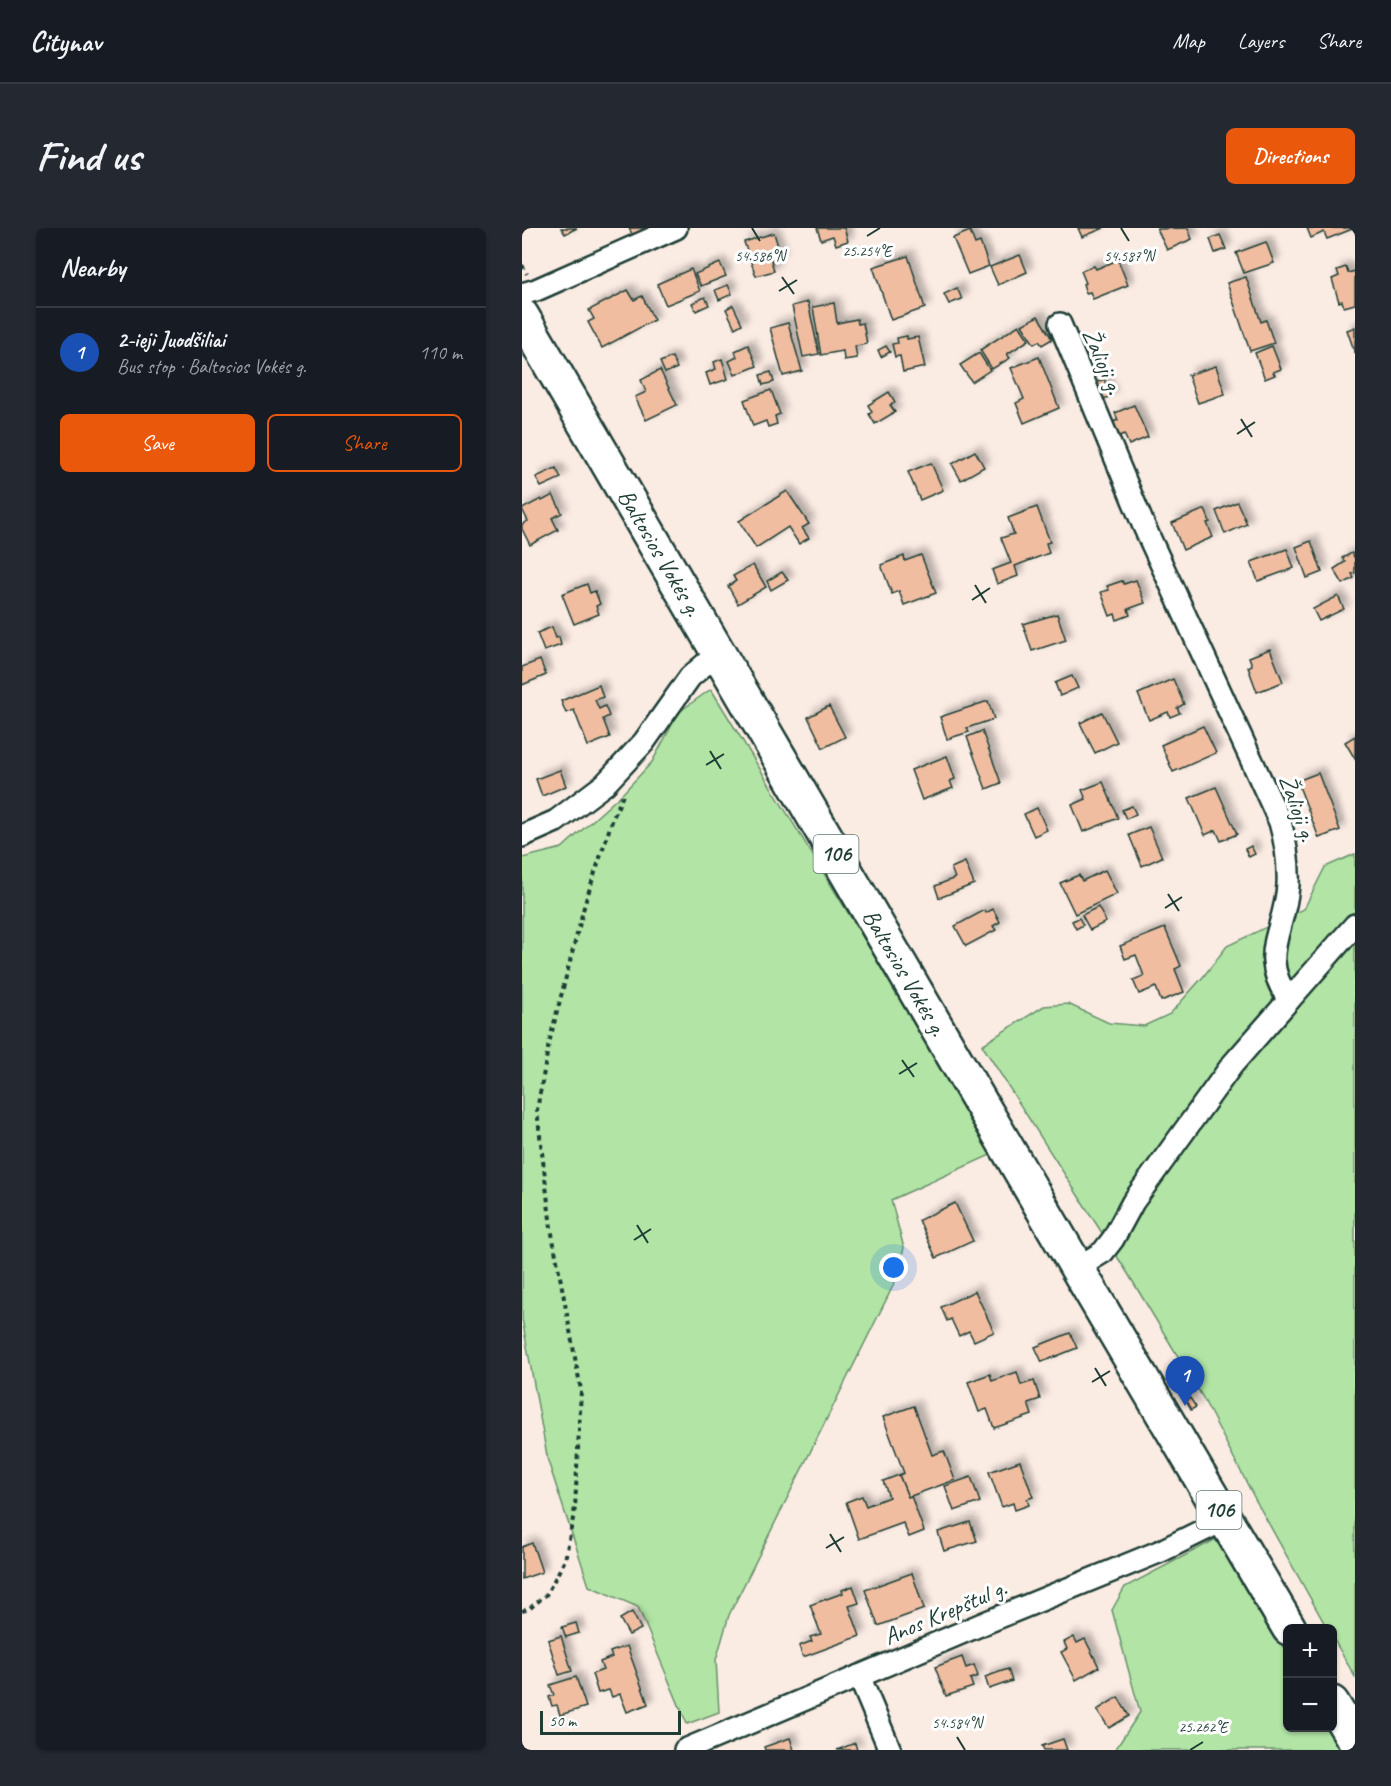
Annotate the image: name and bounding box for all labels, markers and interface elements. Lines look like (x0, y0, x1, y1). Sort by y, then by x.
text: Citynav (30, 24, 101, 59)
text: Map (1172, 28, 1205, 54)
text: Layers (1238, 28, 1284, 54)
text: Share (1317, 28, 1361, 54)
button: Directions (1226, 128, 1355, 184)
text: Find us (36, 130, 141, 183)
text: 25.254°E (843, 242, 894, 261)
text: 54.586°N (735, 247, 788, 266)
text: 54.587°N (1104, 247, 1157, 266)
text: Nearby (60, 251, 125, 284)
street label: Žalioji g. (1076, 324, 1130, 399)
text: 2-ieji Juodšiliai (117, 326, 225, 354)
text: 1 (75, 340, 84, 365)
text: 110 m (419, 340, 462, 365)
text: Bus stop · Baltosios Vokės g. (117, 354, 306, 379)
button: Save (60, 414, 255, 472)
button: Share (267, 414, 462, 472)
street label: Baltosios Vokės g. (611, 484, 709, 622)
street label: Žalioji g. (1273, 771, 1323, 845)
road number: 106 (814, 835, 858, 873)
street label: Baltosios Vokės g. (856, 904, 954, 1042)
your location (879, 1253, 908, 1282)
pin: 1 (1166, 1356, 1204, 1406)
road number: 106 (1196, 1491, 1242, 1529)
street label: Anos Krepštul g. (879, 1573, 1011, 1651)
map controls (1283, 1624, 1337, 1732)
button: + (1283, 1624, 1337, 1678)
button: − (1283, 1678, 1337, 1732)
scale bar (540, 1708, 681, 1736)
text: 50 m (549, 1711, 576, 1731)
text: 54.584°N (932, 1714, 985, 1733)
text: 25.262°E (1179, 1718, 1230, 1737)

